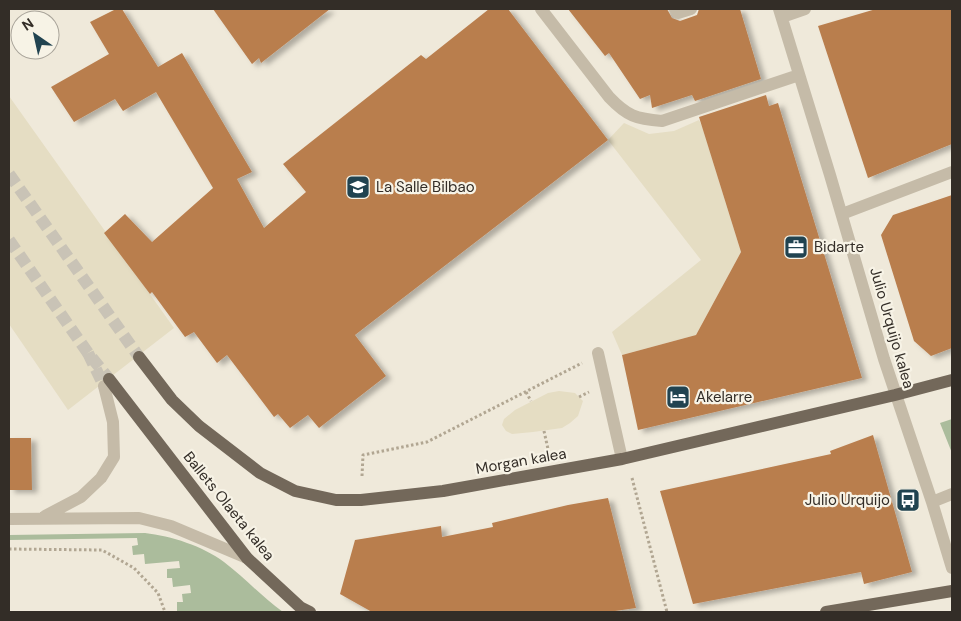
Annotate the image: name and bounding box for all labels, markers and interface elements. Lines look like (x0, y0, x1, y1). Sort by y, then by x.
north arrow (10, 10, 60, 60)
text: N (18, 14, 37, 35)
school or university icon: La Salle Bilbao (345, 174, 371, 200)
place label: La Salle Bilbao (376, 177, 475, 197)
office icon: Bidarte (783, 234, 809, 260)
place label: Bidarte (814, 237, 864, 257)
street label: Julio Urquijo kalea (865, 265, 919, 391)
hotel icon: Akelarre (665, 384, 691, 410)
place label: Akelarre (696, 387, 752, 407)
street label: Morgan kalea (474, 443, 568, 479)
street label: Ballets Olaeta kalea (179, 447, 279, 565)
bus stop icon: Julio Urquijo (895, 487, 921, 513)
place label: Julio Urquijo (805, 490, 890, 510)

